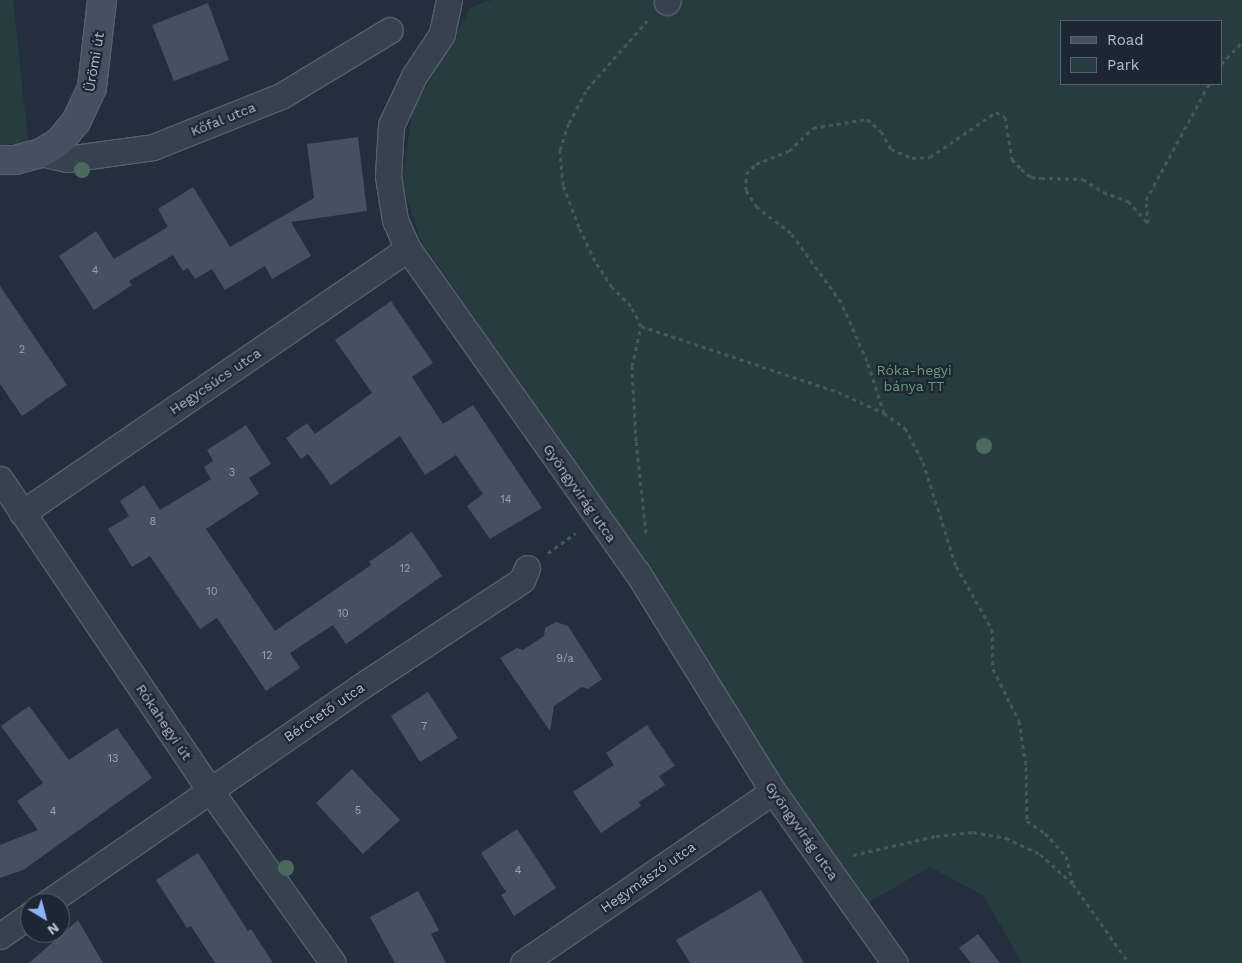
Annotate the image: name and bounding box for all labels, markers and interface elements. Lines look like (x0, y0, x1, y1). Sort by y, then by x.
legend (1060, 20, 1222, 85)
street label: Ürömi út (81, 31, 107, 93)
text: Road (1107, 31, 1144, 49)
text: Park (1107, 56, 1139, 74)
street label: Kőfal utca (188, 98, 258, 140)
house number: 4 (92, 264, 98, 278)
house number: 2 (19, 343, 25, 357)
street label: Hegycsúcs utca (166, 344, 264, 418)
park label: Róka-hegyi bánya TT (876, 362, 952, 394)
street label: Gyöngyvirág utca (540, 441, 620, 545)
house number: 3 (229, 466, 235, 480)
house number: 14 (500, 493, 512, 507)
house number: 8 (150, 515, 156, 529)
house number: 12 (400, 562, 410, 576)
house number: 10 (206, 585, 218, 599)
house number: 10 (337, 607, 349, 621)
house number: 12 (262, 649, 272, 663)
house number: 9/a (556, 652, 574, 666)
street label: Bérctető utca (281, 679, 367, 745)
street label: Rókahegyi út (133, 681, 195, 763)
house number: 7 (421, 720, 427, 734)
house number: 13 (108, 752, 118, 766)
street label: Gyöngyvirág utca (762, 779, 842, 883)
house number: 5 (355, 804, 361, 818)
house number: 4 (50, 805, 56, 819)
street label: Hegymászó utca (597, 838, 699, 916)
house number: 4 (515, 864, 521, 878)
north arrow (20, 893, 70, 943)
text: N (44, 920, 62, 939)

